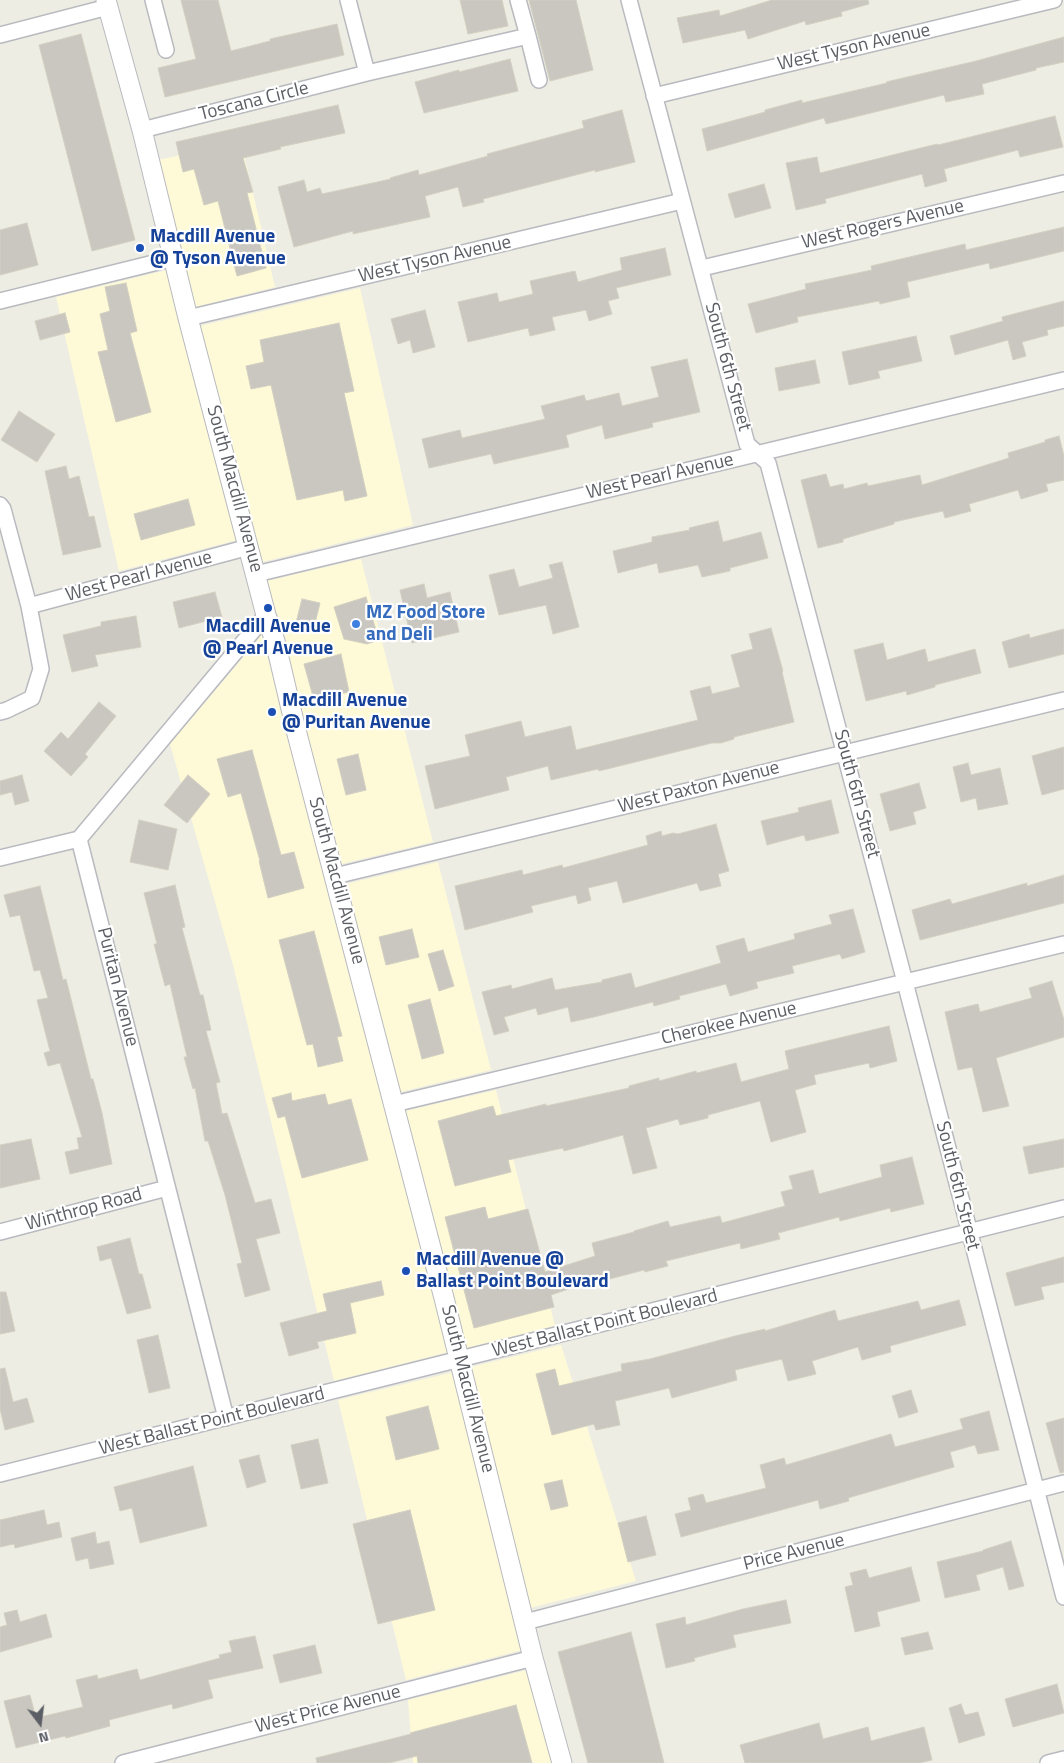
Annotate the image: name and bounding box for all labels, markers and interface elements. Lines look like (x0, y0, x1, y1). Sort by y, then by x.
street label: West Tyson Avenue (775, 19, 933, 77)
street label: Toscana Circle (197, 77, 311, 127)
street label: West Rogers Avenue (800, 195, 966, 255)
place label: Macdill Avenue @ Tyson Avenue (150, 226, 286, 270)
street label: West Tyson Avenue (356, 231, 514, 289)
marker: Macdill Avenue @ Tyson Avenue (134, 242, 146, 254)
street label: South 6th Street (699, 300, 755, 434)
street label: South Macdill Avenue (201, 403, 267, 575)
street label: West Pearl Avenue (584, 449, 736, 505)
street label: West Pearl Avenue (63, 546, 215, 608)
marker: Macdill Avenue @ Pearl Avenue (262, 602, 274, 614)
place label: MZ Food Store and Deli (366, 602, 485, 646)
place label: Macdill Avenue @ Pearl Avenue (203, 616, 333, 660)
marker: MZ Food Store and Deli (350, 618, 362, 630)
place label: Macdill Avenue @ Puritan Avenue (282, 690, 431, 734)
marker: Macdill Avenue @ Puritan Avenue (266, 706, 278, 718)
street label: South 6th Street (828, 727, 884, 861)
street label: West Paxton Avenue (616, 757, 782, 819)
street label: South Macdill Avenue (303, 795, 369, 967)
street label: Puritan Avenue (91, 925, 143, 1049)
street label: Cherokee Avenue (659, 997, 799, 1051)
street label: South 6th Street (930, 1119, 984, 1253)
street label: Winthrop Road (23, 1183, 145, 1237)
place label: Macdill Avenue @ Ballast Point Boulevard (416, 1249, 609, 1293)
marker: Macdill Avenue @ Ballast Point Boulevard (400, 1265, 412, 1277)
street label: West Ballast Point Boulevard (490, 1285, 720, 1363)
street label: South Macdill Avenue (435, 1303, 499, 1475)
street label: West Ballast Point Boulevard (97, 1383, 327, 1461)
street label: Price Avenue (741, 1529, 847, 1577)
street label: West Price Avenue (253, 1681, 403, 1739)
north arrow (15, 1698, 65, 1748)
text: N (37, 1727, 51, 1749)

